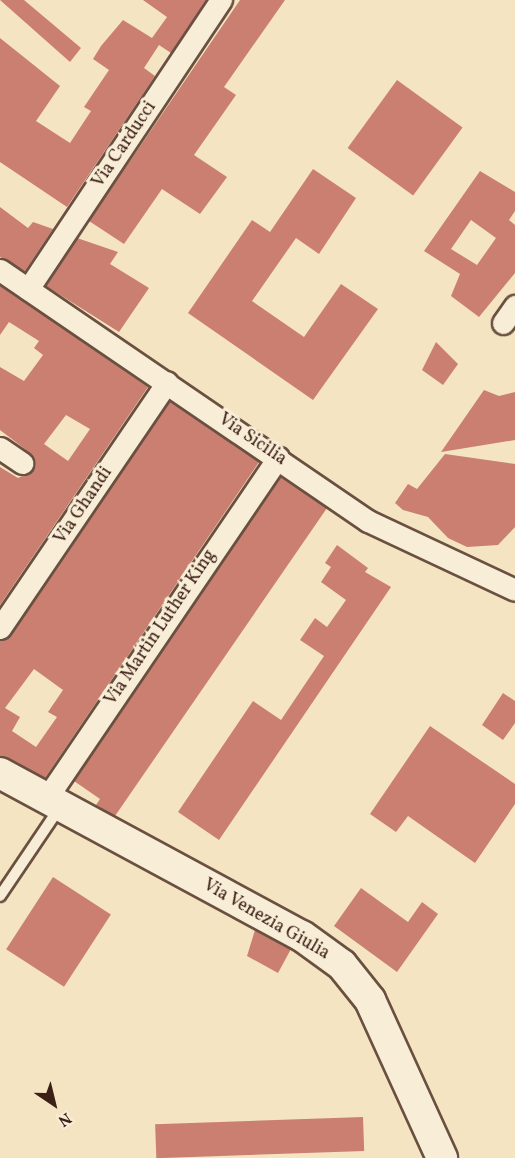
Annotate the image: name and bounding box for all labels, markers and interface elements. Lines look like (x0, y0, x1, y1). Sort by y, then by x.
street label: Via Carducci (88, 98, 162, 192)
street label: Via Sicilia (214, 409, 290, 471)
street label: Via Ghandi (50, 463, 118, 549)
street label: Via Martin Luther King (101, 546, 221, 710)
street label: Via Venezia Giulia (199, 875, 333, 965)
north arrow (24, 1074, 84, 1134)
text: N (53, 1106, 75, 1131)

